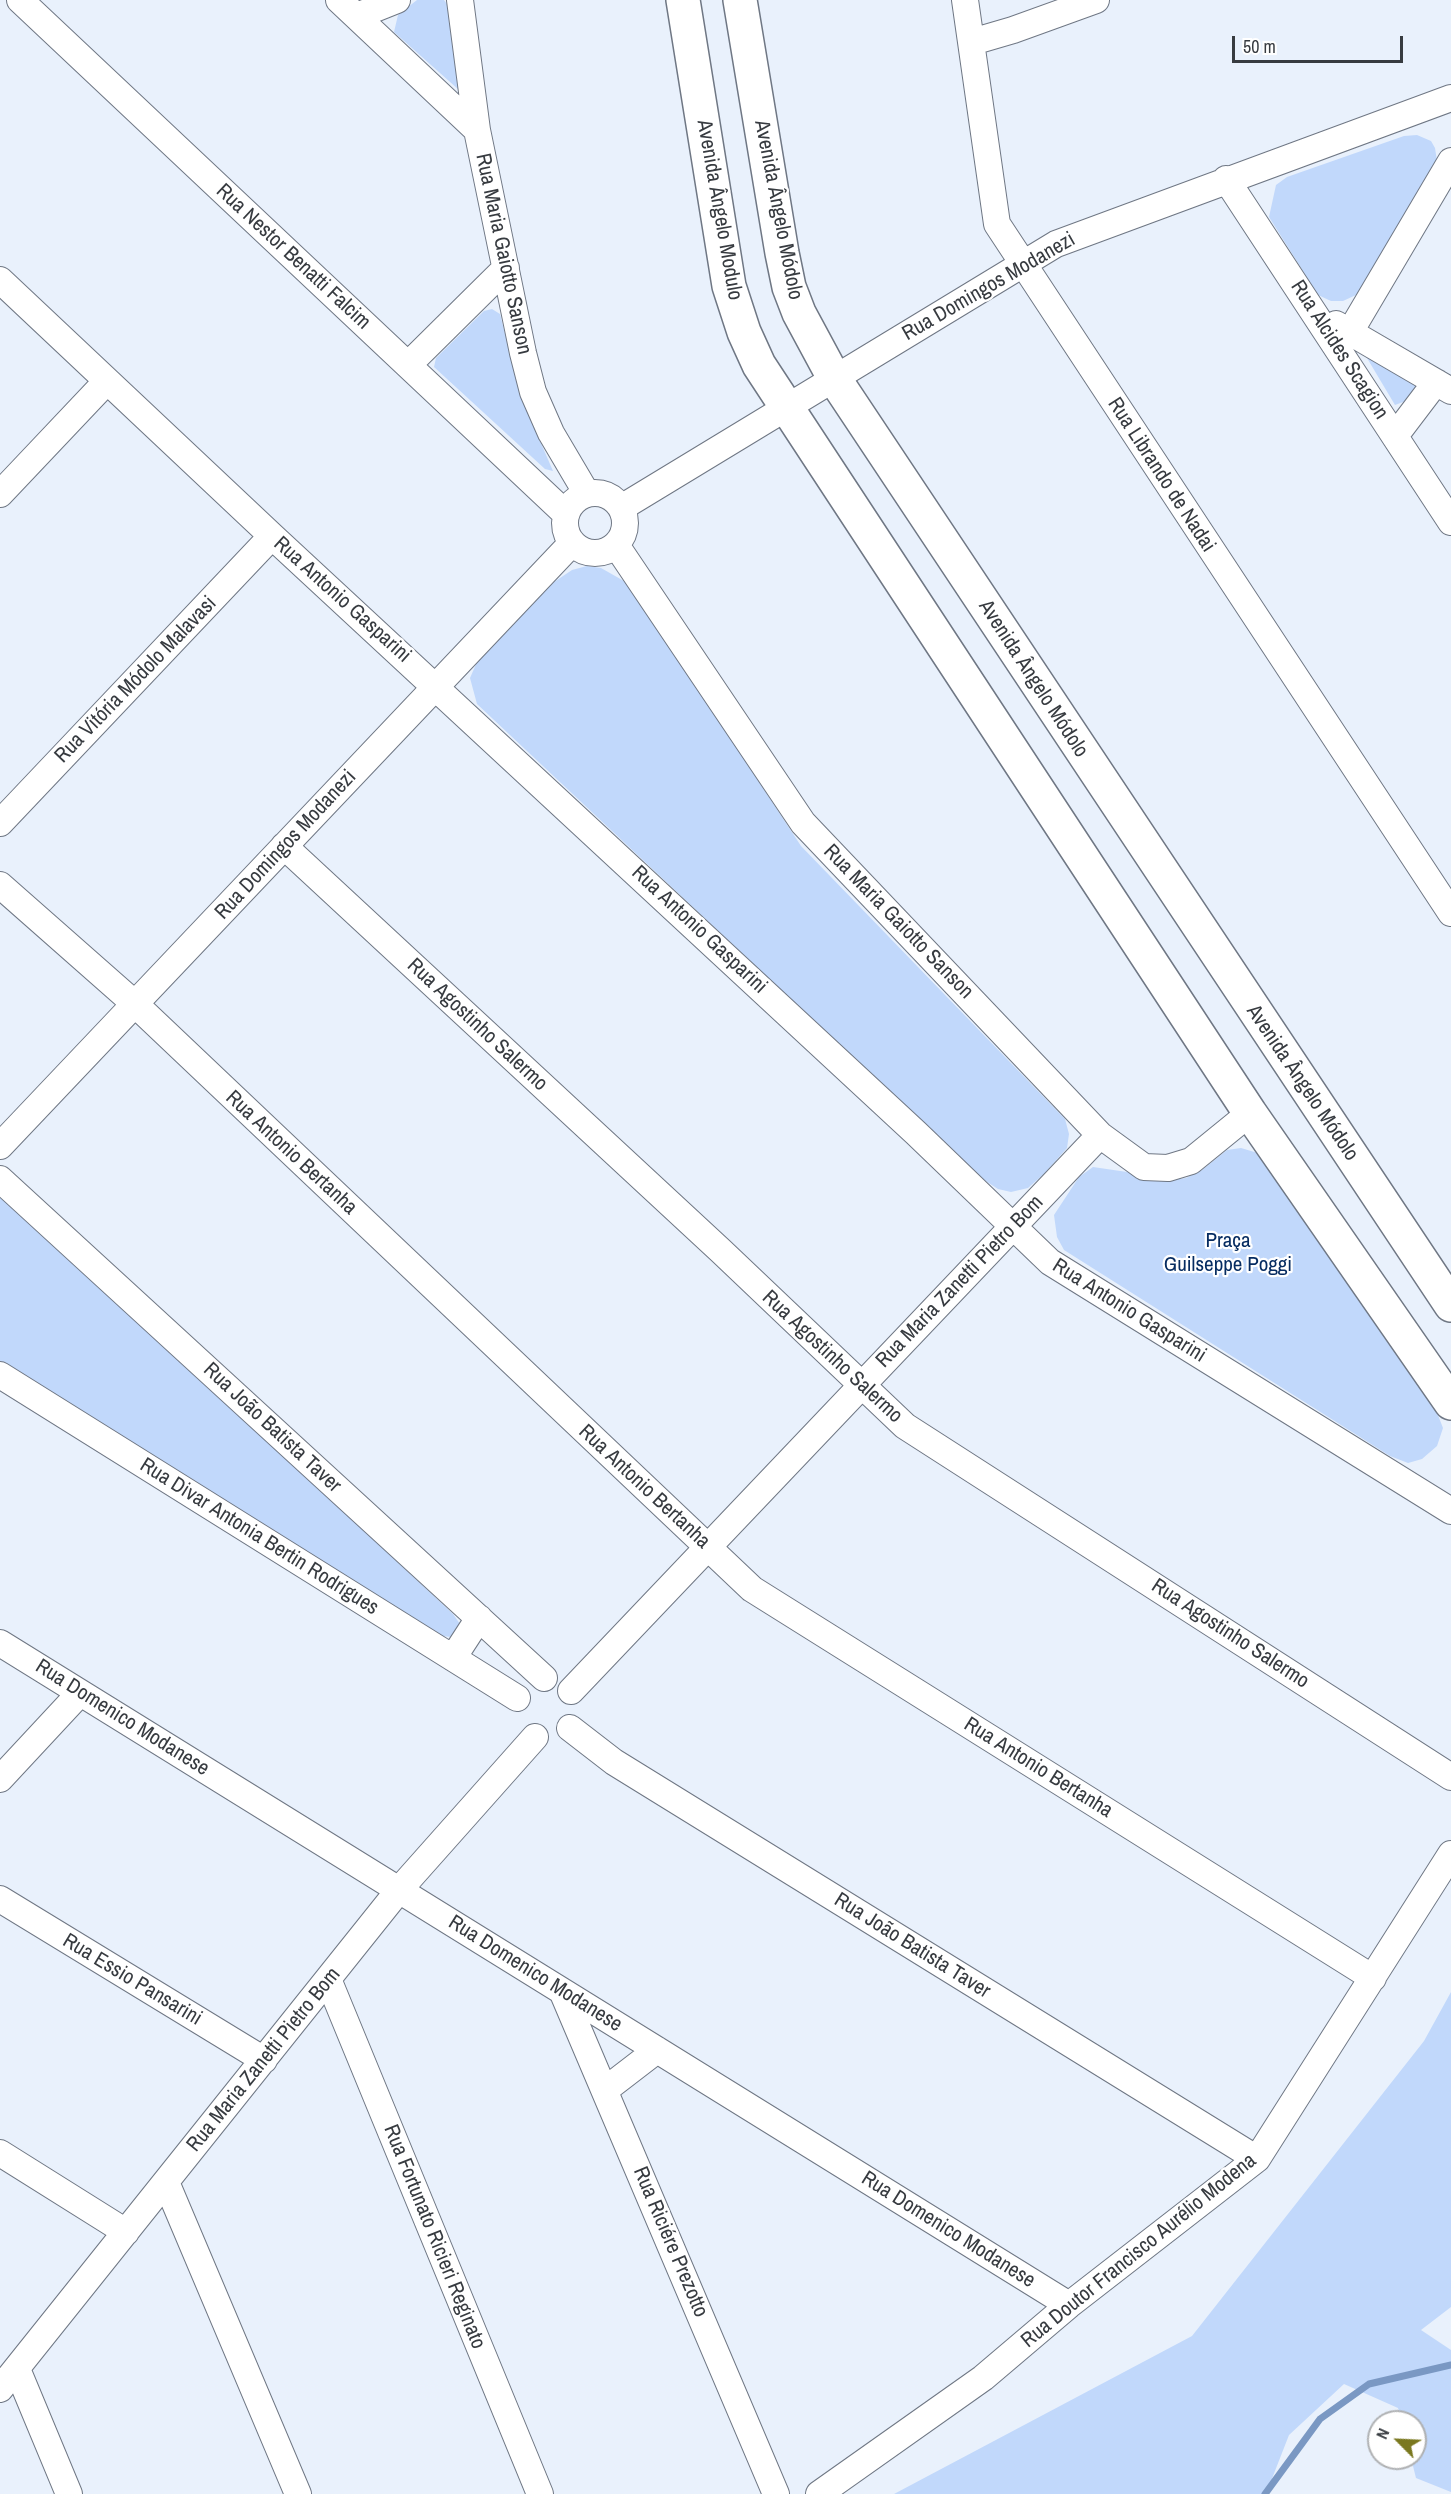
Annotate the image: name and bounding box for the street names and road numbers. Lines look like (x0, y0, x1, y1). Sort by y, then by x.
street label: Avenida Ângelo Modulo (691, 118, 747, 302)
street label: Avenida Ângelo Módolo (748, 118, 808, 302)
street label: Rua Maria Gaiotto Sanson (469, 151, 537, 357)
street label: Rua Nestor Benatti Falcim (211, 179, 375, 335)
street label: Rua Domingos Modanezi (898, 227, 1080, 347)
street label: Rua Alcides Scagion (1285, 276, 1393, 424)
street label: Rua Librando de Nadai (1102, 393, 1220, 557)
street label: Rua Antonio Gasparini (268, 532, 416, 668)
street label: Rua Vitória Módolo Malavasi (50, 591, 222, 769)
street label: Avenida Ângelo Módolo (973, 596, 1093, 762)
street label: Rua Domingos Modanezi (210, 765, 362, 925)
street label: Rua Maria Gaiotto Sanson (818, 840, 978, 1004)
street label: Rua Antonio Gasparini (626, 861, 772, 999)
street label: Rua Agostinho Salermo (402, 953, 552, 1097)
street label: Avenida Ângelo Módolo (1241, 1000, 1363, 1166)
street label: Rua Antonio Bertanha (220, 1086, 362, 1220)
street label: Rua Maria Zanetti Pietro Bom (871, 1191, 1049, 1373)
street label: Rua Antonio Gasparini (1048, 1254, 1210, 1368)
street label: Rua Agostinho Salermo (757, 1285, 907, 1429)
street label: Rua João Batista Taver (198, 1358, 346, 1498)
street label: Rua Antonio Bertanha (573, 1420, 715, 1554)
street label: Rua Divar Antonia Bertin Rodrigues (135, 1453, 383, 1621)
street label: Rua Agostinho Salermo (1146, 1574, 1314, 1694)
street label: Rua Domenico Modanese (30, 1654, 214, 1782)
street label: Rua Antonio Bertanha (959, 1712, 1117, 1824)
street label: Rua João Batista Taver (829, 1888, 995, 2004)
street label: Rua Domenico Modanese (443, 1910, 627, 2038)
street label: Rua Essio Pansarini (58, 1929, 206, 2031)
street label: Rua Maria Zanetti Pietro Bom (182, 1963, 346, 2157)
street label: Rua Fortunato Ricieri Reginato (377, 2121, 491, 2353)
street label: Rua Doutor Francisco Aurélio Modena (1017, 2148, 1261, 2354)
street label: Rua Riciére Prezotto (627, 2163, 713, 2321)
street label: Rua Domenico Modanese (856, 2166, 1040, 2294)

